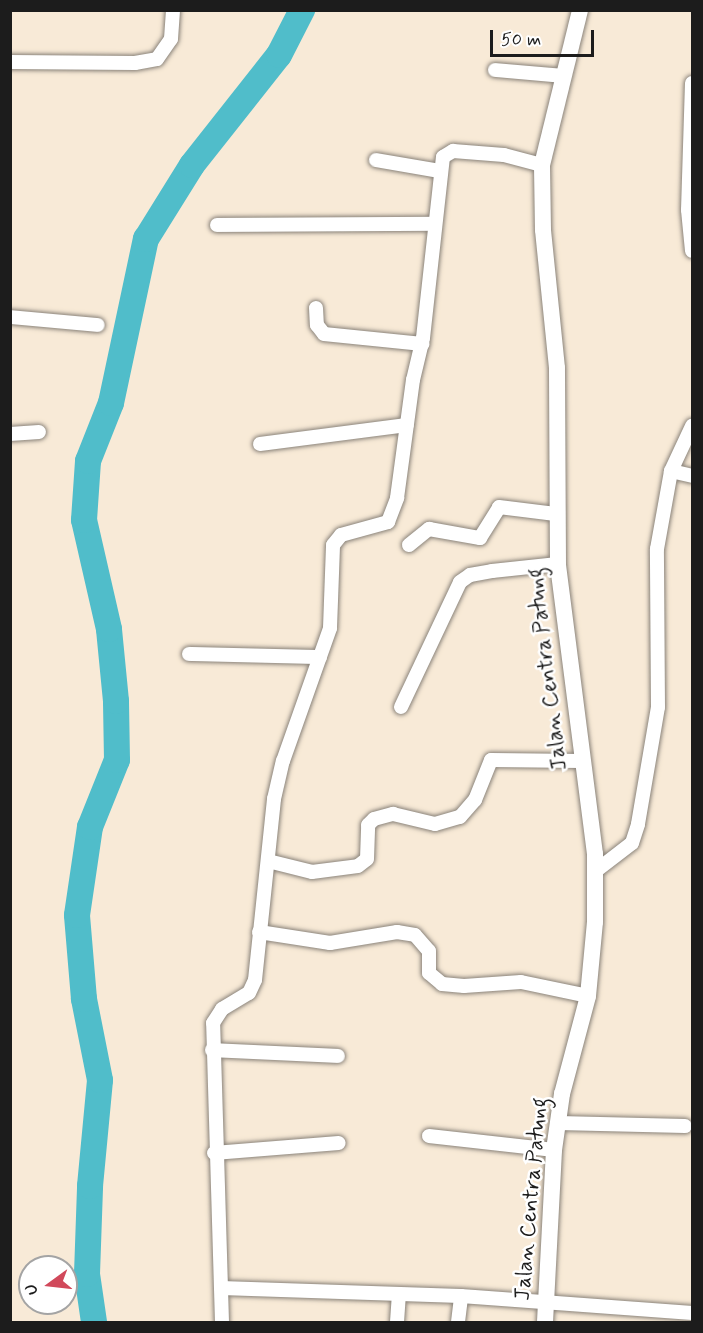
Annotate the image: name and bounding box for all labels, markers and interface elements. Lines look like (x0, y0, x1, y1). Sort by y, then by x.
scale bar (493, 18, 596, 56)
text: 50 m (501, 28, 541, 52)
street label: Jalan Centra Patung (522, 566, 574, 772)
street label: Jalan Centra Patung (510, 1096, 554, 1302)
north arrow (18, 1255, 78, 1315)
text: U (21, 1282, 44, 1297)

